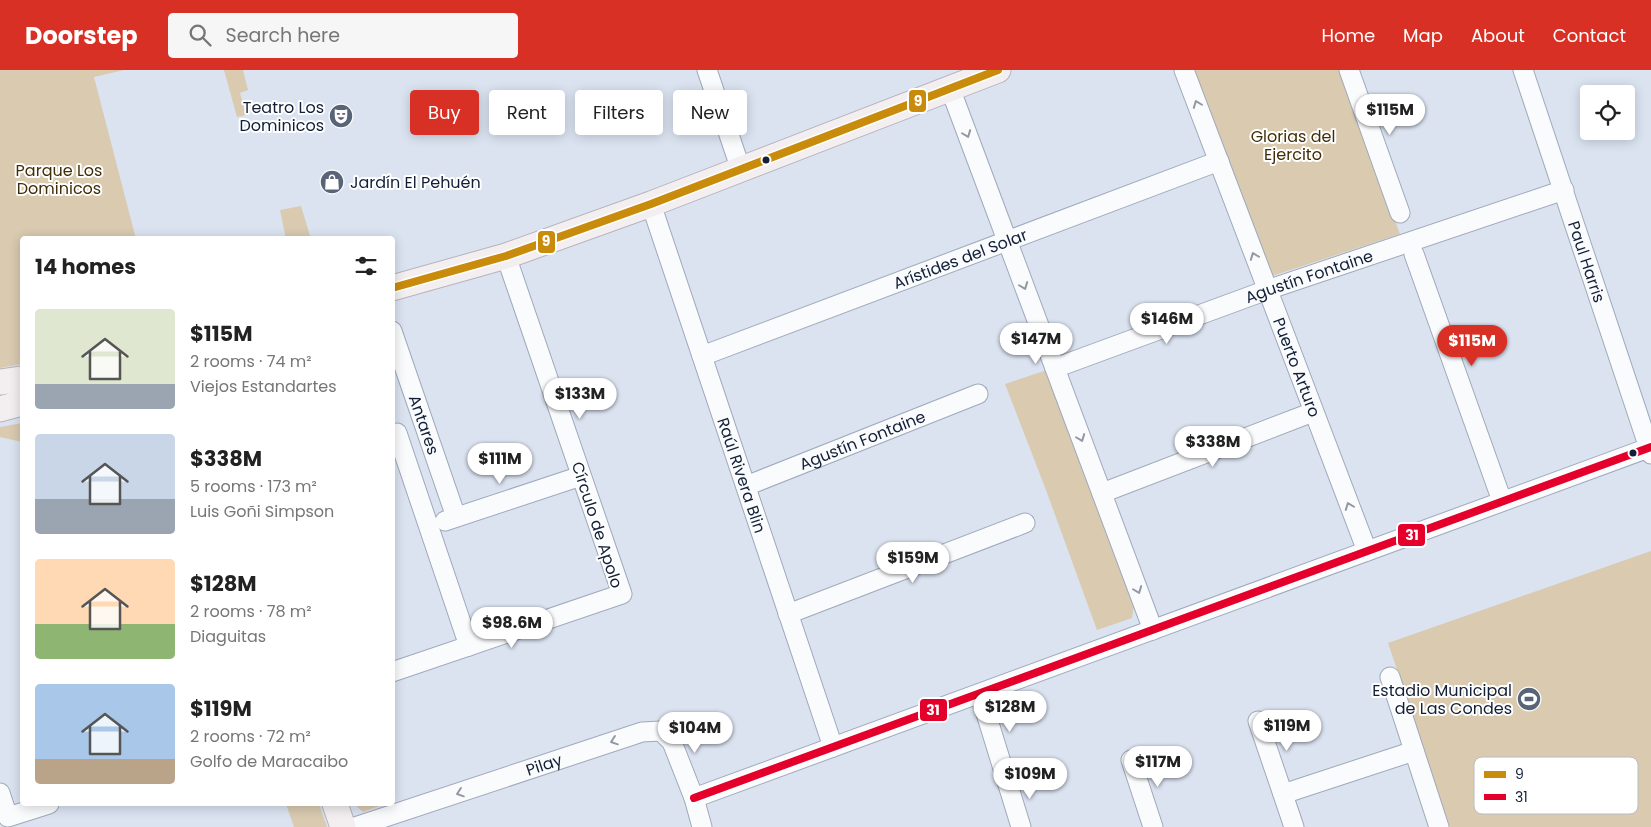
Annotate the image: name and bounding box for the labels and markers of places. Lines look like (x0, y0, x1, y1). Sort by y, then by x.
pin: $115M (1355, 93, 1425, 136)
place label: Teatro Los Dominicos (240, 96, 324, 137)
theatre icon: Teatro Los Dominicos (328, 103, 354, 129)
unlabelled marker (761, 155, 771, 165)
shop icon: Jardín El Pehuén (319, 169, 345, 195)
place label: Jardín El Pehuén (350, 171, 481, 194)
pin: $146M (1132, 302, 1202, 345)
pin: $147M (1001, 322, 1071, 365)
pin: $115M (1437, 324, 1507, 367)
pin: $133M (545, 378, 615, 420)
pin: $338M (1178, 426, 1248, 468)
pin: $111M (465, 442, 535, 485)
unlabelled marker (1628, 448, 1638, 458)
pin: $159M (878, 542, 948, 584)
pin: $98.6M (471, 606, 553, 649)
place label: Estadio Municipal de Las Condes (1372, 679, 1512, 720)
sports icon: Estadio Municipal de Las Condes (1516, 686, 1542, 712)
pin: $128M (975, 690, 1045, 733)
pin: $119M (1252, 710, 1322, 752)
pin: $104M (660, 712, 730, 754)
pin: $117M (1123, 746, 1193, 788)
pin: $109M (995, 758, 1065, 800)

